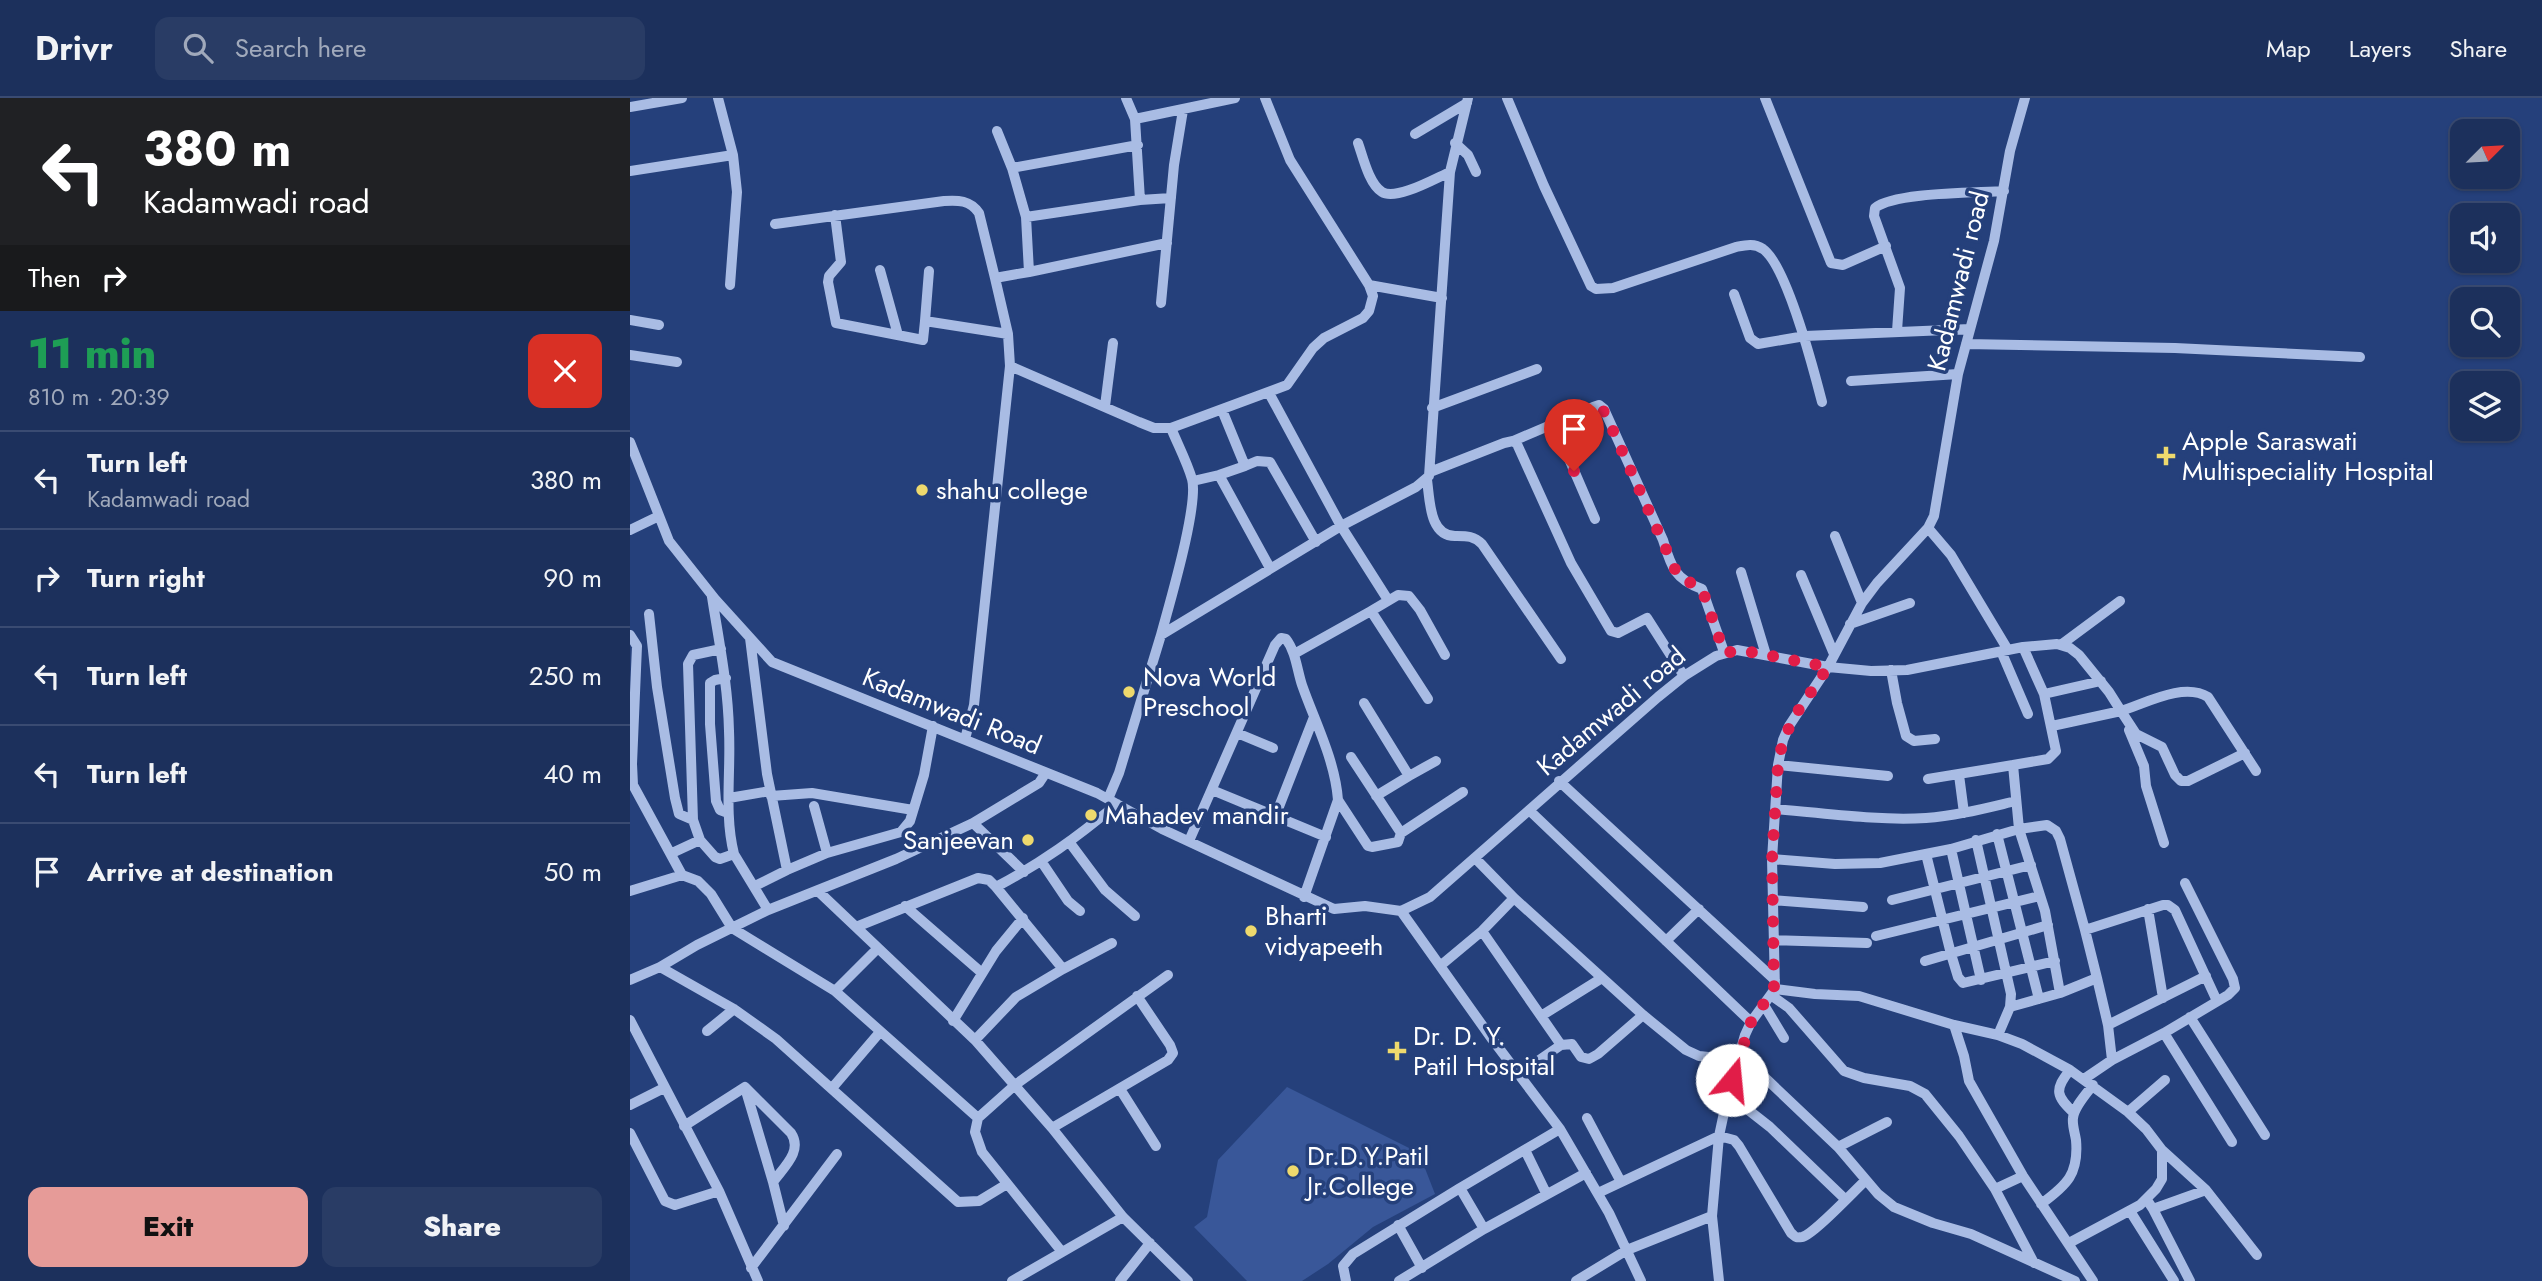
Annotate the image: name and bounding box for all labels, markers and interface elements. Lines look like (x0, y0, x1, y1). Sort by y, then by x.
search box (155, 17, 645, 80)
text: Drivr (35, 25, 113, 72)
icon: search (179, 29, 217, 67)
text: Search here (235, 29, 366, 67)
text: Map (2266, 31, 2311, 66)
text: Layers (2349, 31, 2411, 66)
text: Share (2449, 31, 2507, 66)
text: 380 m (143, 114, 291, 184)
north arrow (2450, 119, 2520, 189)
map controls (2450, 119, 2520, 441)
icon: left (28, 126, 119, 217)
text: Kadamwadi road (143, 179, 370, 225)
street label: Kadamwadi road (1917, 187, 1999, 375)
button: sound (2450, 203, 2520, 273)
text: Then (28, 259, 81, 297)
icon: right (95, 259, 133, 297)
button: search (2450, 287, 2520, 357)
text: 11 min (28, 323, 156, 384)
button: close (528, 334, 602, 408)
button: layers (2450, 371, 2520, 441)
text: 810 m · 20:39 (28, 380, 170, 414)
pin (1544, 399, 1604, 471)
icon: arrive (1555, 410, 1593, 448)
place label: Apple Saraswati Multispeciality Hospital (2182, 422, 2434, 490)
text: Turn left (87, 444, 187, 482)
marker: Apple Saraswati Multispeciality Hospital (2156, 446, 2176, 466)
icon: left (28, 461, 66, 499)
text: 380 m (530, 461, 602, 499)
place label: shahu college (936, 471, 1088, 509)
text: Kadamwadi road (87, 482, 250, 516)
marker: shahu college (914, 482, 930, 498)
icon: right (28, 559, 66, 597)
text: Turn right (87, 559, 205, 597)
text: 90 m (543, 559, 602, 597)
street label: Kadamwadi road (1528, 637, 1694, 785)
icon: left (28, 657, 66, 695)
text: Turn left (87, 657, 187, 695)
text: 250 m (529, 657, 602, 695)
street label: Kadamwadi Road (857, 658, 1047, 764)
place label: Nova World Preschool (1143, 658, 1276, 726)
marker: Nova World Preschool (1121, 684, 1137, 700)
icon: left (28, 755, 66, 793)
text: Turn left (87, 755, 187, 793)
text: 40 m (543, 755, 602, 793)
place label: Mahadev mandir (1105, 796, 1289, 834)
marker: Mahadev mandir (1083, 807, 1099, 823)
place label: Sanjeevan (903, 821, 1014, 859)
marker: Sanjeevan (1020, 832, 1036, 848)
icon: arrive (28, 853, 66, 891)
text: Arrive at destination (87, 853, 334, 891)
text: 50 m (544, 853, 602, 891)
place label: Bharti vidyapeeth (1265, 897, 1383, 965)
marker: Bharti vidyapeeth (1243, 923, 1259, 939)
place label: Dr. D. Y. Patil Hospital (1413, 1017, 1555, 1085)
marker: Dr. D. Y. Patil Hospital (1387, 1041, 1407, 1061)
position arrow (1695, 1043, 1769, 1117)
place label: Dr.D.Y.Patil Jr.College (1304, 1137, 1429, 1205)
marker: Dr.D.Y.Patil Jr.College (1285, 1163, 1301, 1179)
button: Exit (28, 1187, 308, 1267)
button: Share (322, 1187, 602, 1267)

